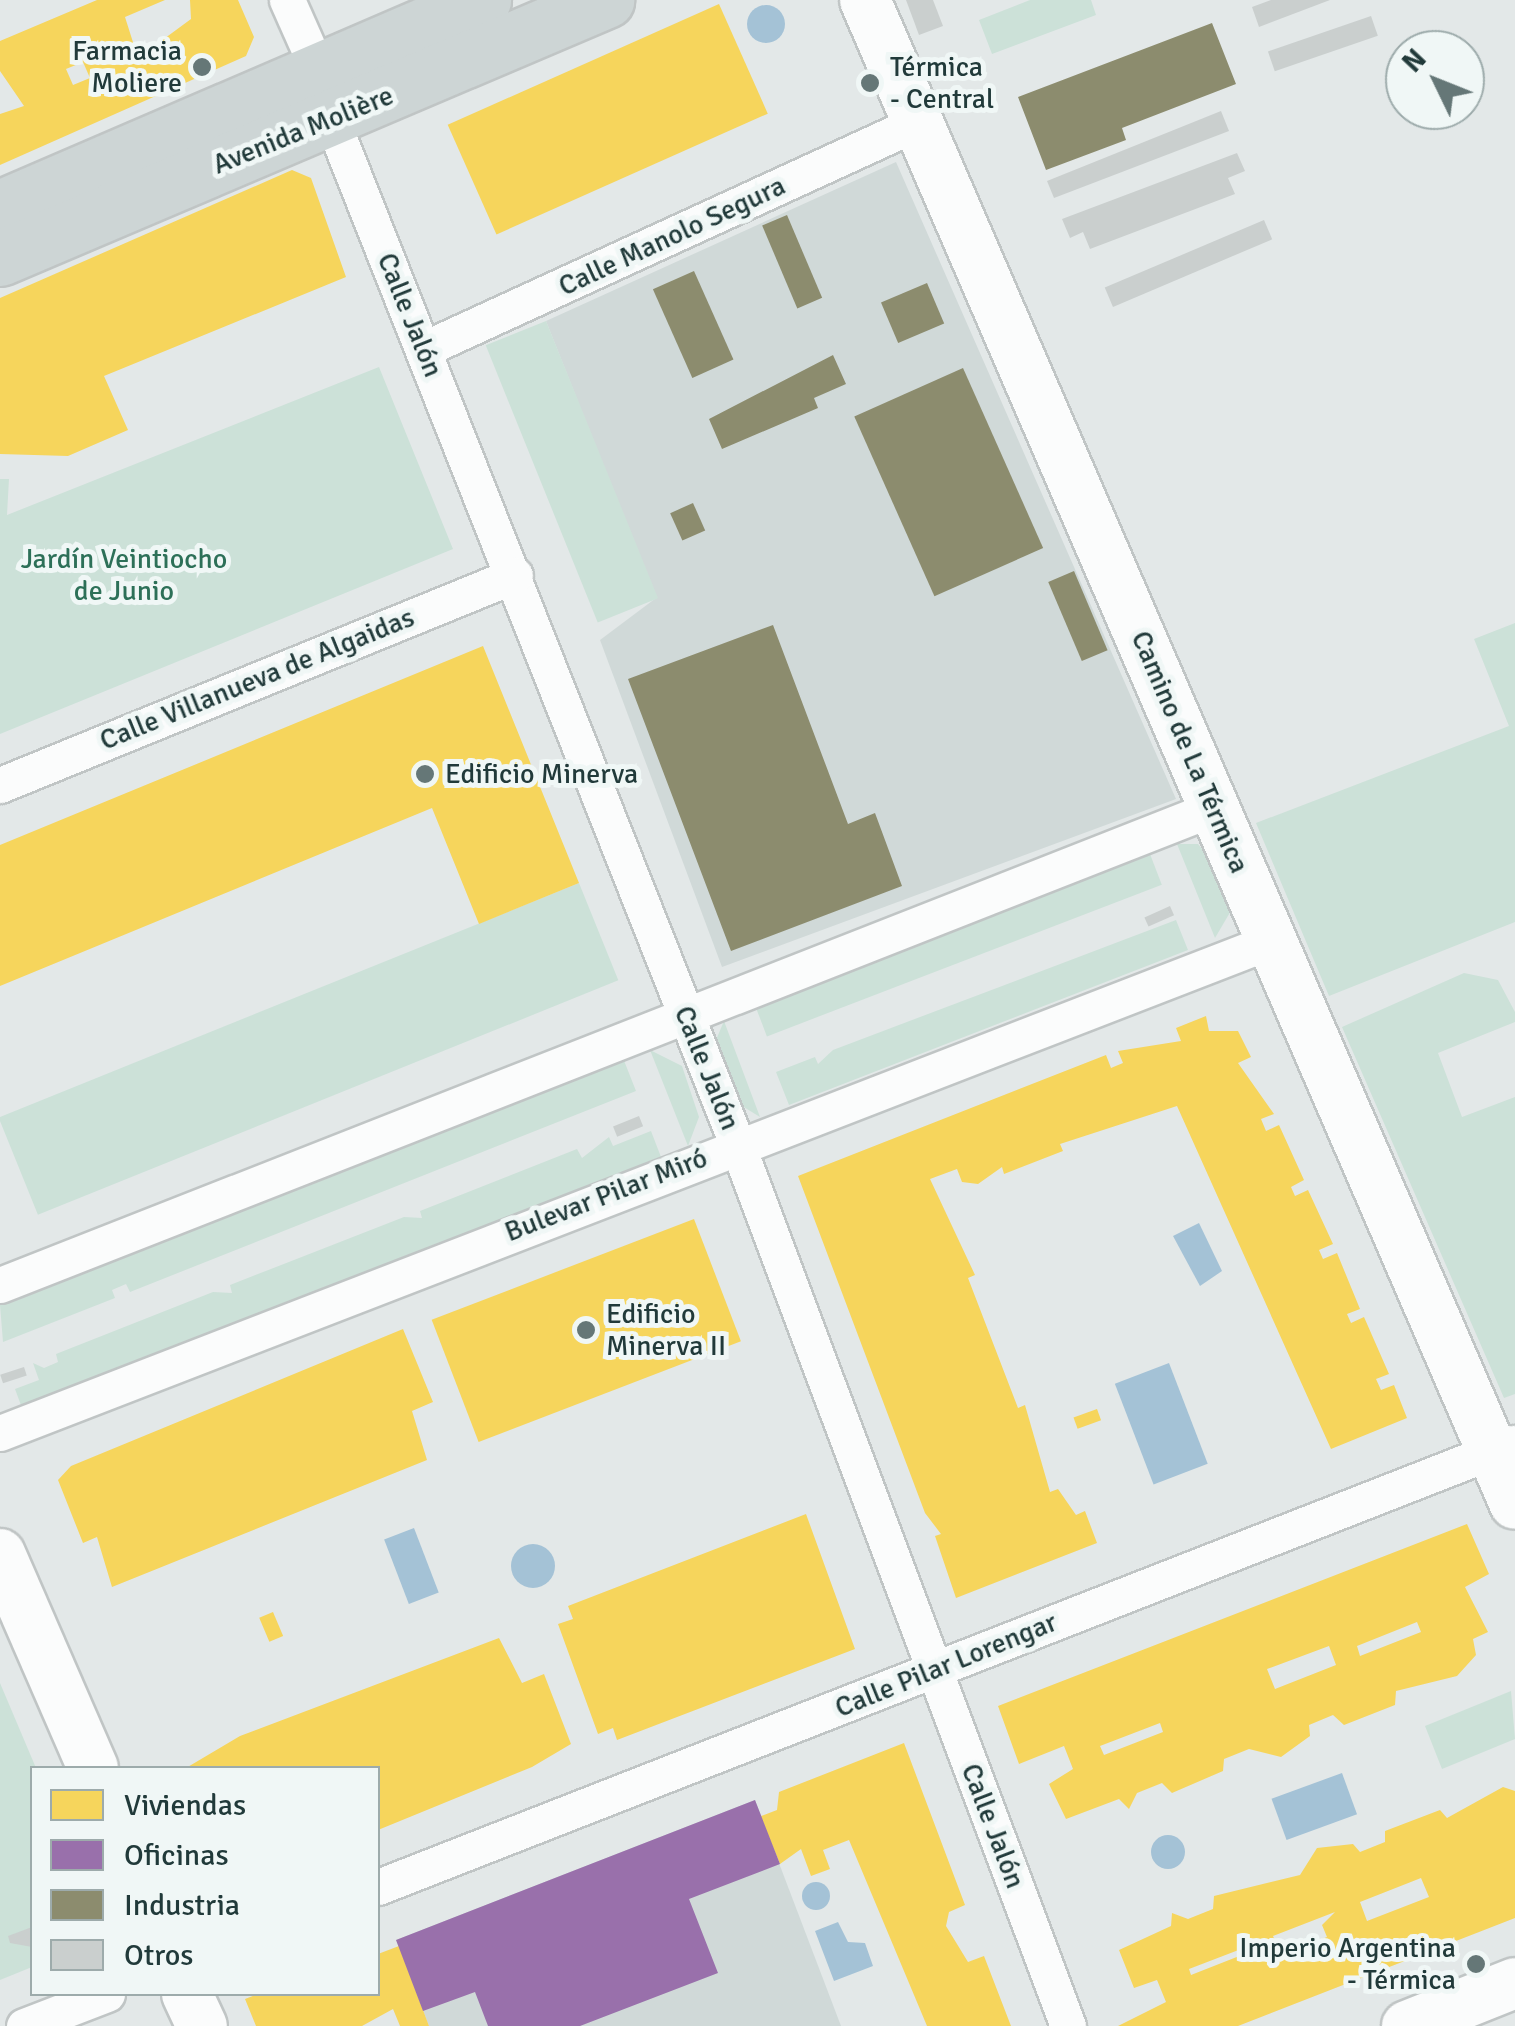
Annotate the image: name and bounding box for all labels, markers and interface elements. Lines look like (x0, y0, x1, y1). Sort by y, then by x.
north arrow (1385, 30, 1485, 130)
place label: Farmacia Moliere (72, 34, 182, 100)
text: N (1395, 42, 1434, 80)
place label: Térmica - Central (890, 50, 994, 116)
marker: Farmacia Moliere (191, 56, 213, 78)
marker: Térmica - Central (859, 72, 881, 94)
street label: Avenida Molière (208, 79, 398, 181)
street label: Calle Manolo Segura (553, 169, 791, 303)
street label: Calle Jalón (370, 248, 450, 382)
park label: Jardín Veintiocho de Junio (21, 542, 227, 608)
street label: Calle Villanueva de Algaidas (95, 600, 419, 758)
street label: Camino de La Térmica (1124, 626, 1256, 878)
place label: Edificio Minerva (445, 757, 638, 791)
marker: Edificio Minerva (414, 763, 436, 785)
street label: Calle Jalón (667, 1001, 747, 1135)
street label: Bulevar Pilar Miró (500, 1141, 712, 1249)
place label: Edificio Minerva II (606, 1297, 726, 1363)
marker: Edificio Minerva II (575, 1319, 597, 1341)
street label: Calle Pilar Lorengar (830, 1605, 1062, 1725)
street label: Calle Jalón (954, 1759, 1032, 1893)
legend (30, 1766, 380, 1996)
text: Viviendas (124, 1787, 246, 1824)
text: Oficinas (124, 1837, 229, 1874)
text: Industria (124, 1887, 240, 1924)
place label: Imperio Argentina - Térmica (1239, 1931, 1456, 1997)
text: Otros (124, 1937, 193, 1974)
marker: Imperio Argentina - Térmica (1465, 1953, 1487, 1975)

